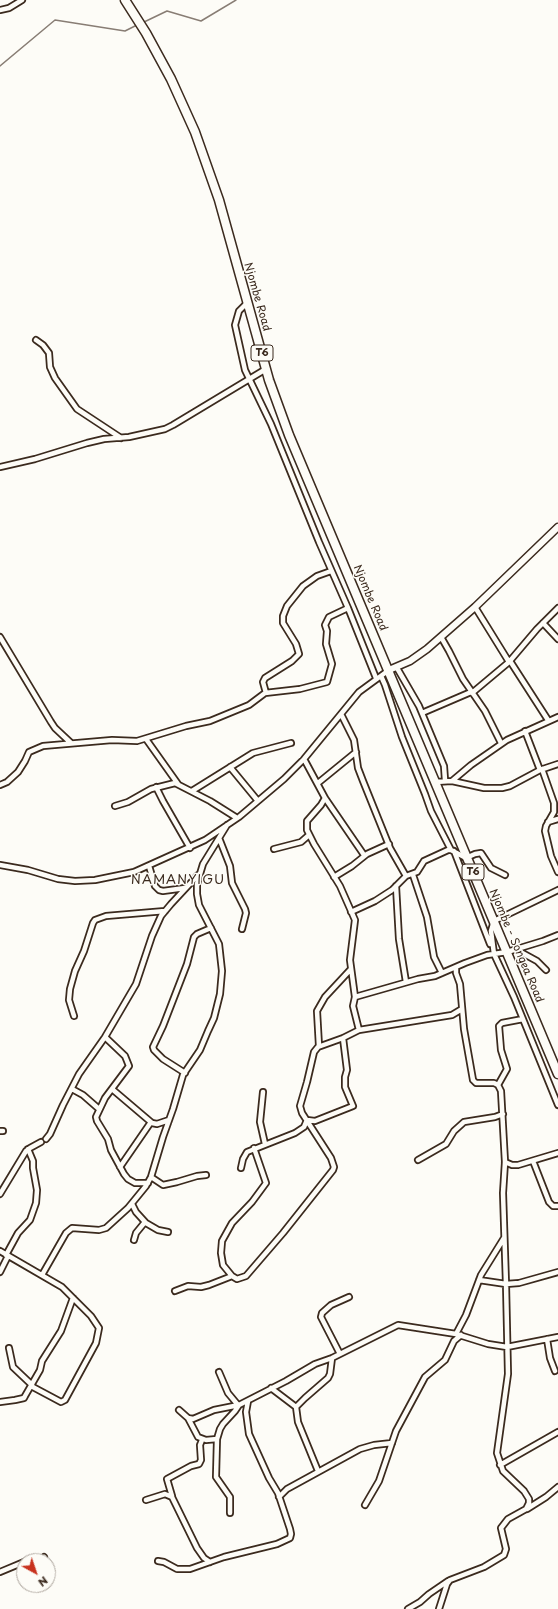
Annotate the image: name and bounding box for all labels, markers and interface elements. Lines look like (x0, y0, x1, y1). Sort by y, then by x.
street label: Njombe Road (241, 261, 273, 333)
road number: T6 (251, 345, 273, 361)
street label: Njombe Road (350, 563, 390, 633)
road number: T6 (462, 864, 484, 880)
district label: NAMANYIGU (131, 872, 225, 888)
street label: Njombe - Songea Road (486, 887, 546, 1005)
north arrow (16, 1553, 56, 1593)
text: N (35, 1572, 52, 1591)

